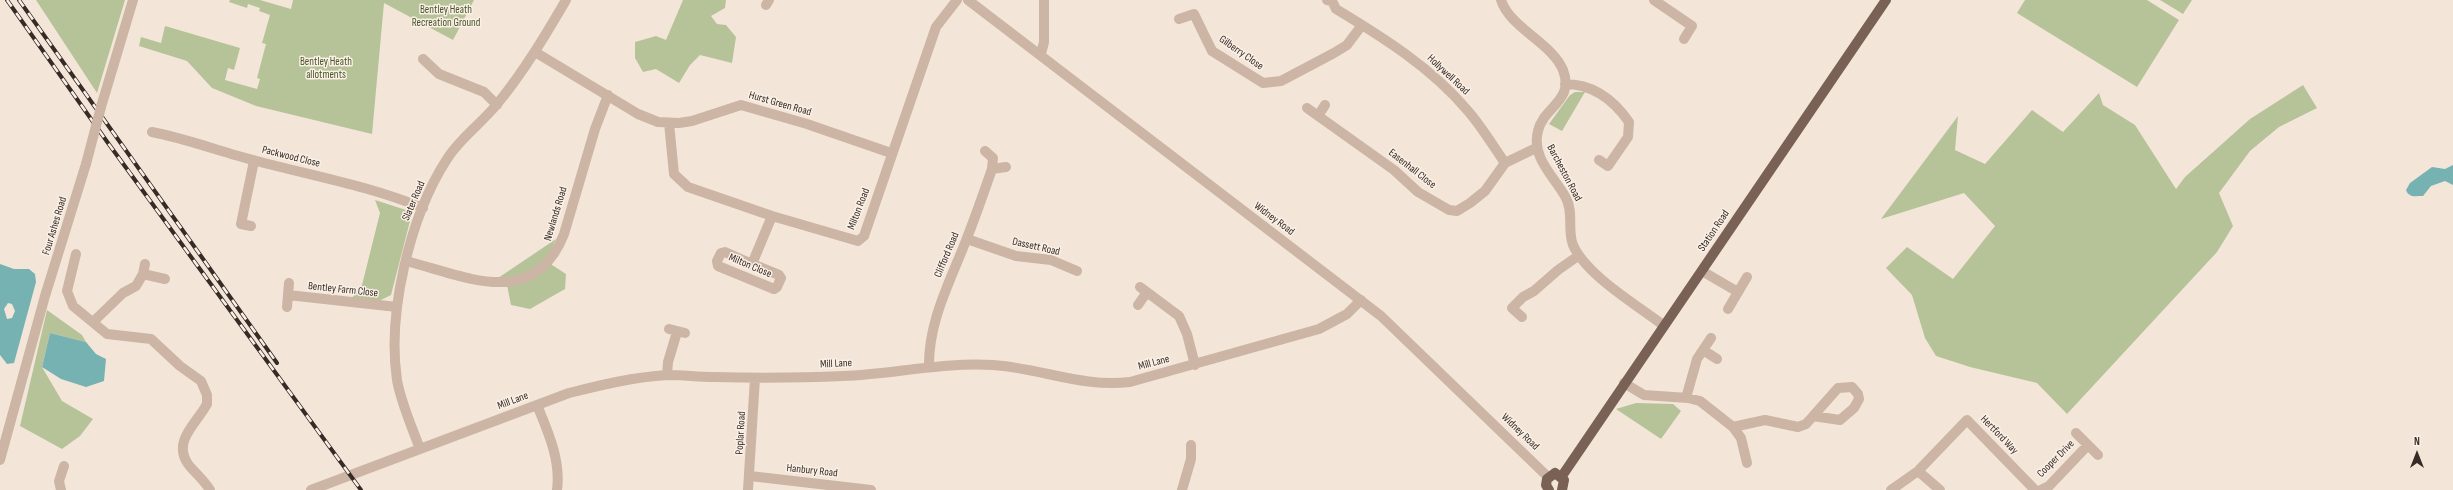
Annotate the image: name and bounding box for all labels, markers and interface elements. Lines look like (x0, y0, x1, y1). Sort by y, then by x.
park label: Bentley Heath Recreation Ground (412, 3, 480, 29)
street label: Gilberry Close (1216, 33, 1266, 73)
street label: Hollywell Road (1424, 52, 1472, 98)
park label: Bentley Heath allotments (300, 55, 352, 81)
street label: Hurst Green Road (747, 89, 813, 119)
street label: Barcheston Road (1544, 142, 1584, 204)
street label: Packwood Close (261, 143, 321, 171)
street label: Easenhall Close (1386, 146, 1438, 192)
street label: Slater Road (400, 179, 428, 223)
street label: Newlands Road (542, 185, 570, 243)
street label: Milton Road (845, 186, 873, 232)
street label: Four Ashes Road (40, 195, 70, 257)
street label: Widney Road (1251, 200, 1297, 238)
street label: Station Road (1695, 208, 1733, 254)
street label: Clifford Road (932, 230, 962, 280)
street label: Dassett Road (1011, 235, 1061, 259)
street label: Milton Close (727, 251, 773, 281)
street label: Bentley Farm Close (307, 280, 379, 300)
street label: Mill Lane (1137, 353, 1171, 373)
street label: Mill Lane (820, 357, 852, 371)
street label: Mill Lane (496, 389, 530, 413)
street label: Poplar Road (733, 411, 749, 455)
street label: Widney Road (1498, 411, 1542, 453)
street label: Hertford Way (1977, 413, 2021, 457)
north arrow (2397, 434, 2437, 474)
text: N (2414, 435, 2420, 448)
street label: Cooper Drive (2035, 438, 2077, 480)
street label: Hanbury Road (786, 462, 838, 480)

